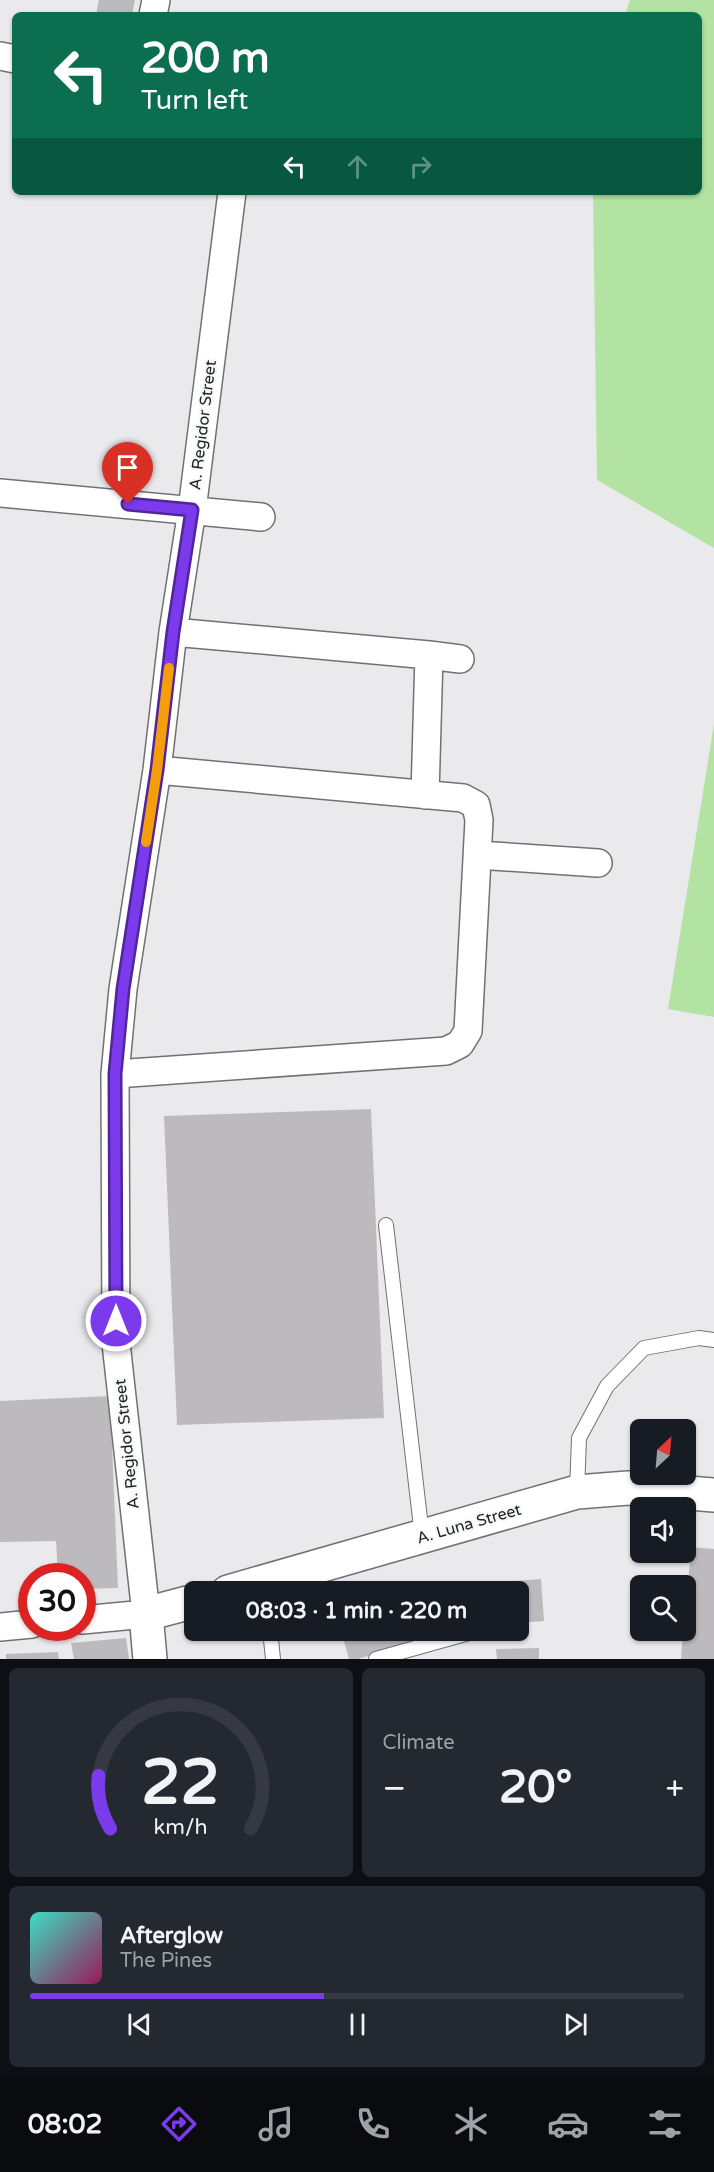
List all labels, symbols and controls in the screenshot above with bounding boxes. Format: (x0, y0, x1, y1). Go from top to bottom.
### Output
text: 200 m (141, 33, 270, 84)
icon: left (42, 36, 120, 114)
text: Turn left (141, 84, 248, 117)
icon: left (278, 150, 311, 183)
icon: ahead (341, 150, 374, 183)
icon: right (404, 150, 437, 183)
street label: A. Regidor Street (185, 359, 221, 491)
pin (102, 442, 153, 504)
icon: arrive (111, 451, 144, 484)
position arrow (84, 1289, 148, 1353)
street label: A. Regidor Street (110, 1378, 144, 1510)
north arrow (630, 1419, 696, 1485)
map controls (630, 1419, 696, 1641)
button: sound (630, 1497, 696, 1563)
street label: A. Luna Street (414, 1500, 524, 1548)
speed limit sign: 30 (18, 1563, 96, 1641)
button: search (630, 1575, 696, 1641)
text: 08:03 · 1 min · 220 m (246, 1598, 467, 1624)
text: Climate (383, 1731, 455, 1755)
text: 22 (142, 1746, 220, 1821)
text: 20° (499, 1761, 572, 1815)
text: − (383, 1769, 406, 1808)
text: + (665, 1769, 684, 1808)
text: km/h (154, 1815, 208, 1841)
text: Afterglow (120, 1923, 223, 1949)
text: The Pines (120, 1949, 212, 1973)
icon: previous (123, 2008, 156, 2041)
icon: pause (341, 2008, 374, 2041)
icon: next (559, 2008, 592, 2041)
icon: directions (158, 2103, 200, 2145)
icon: music (255, 2103, 297, 2145)
icon: phone (352, 2103, 394, 2145)
icon: climate (450, 2103, 492, 2145)
icon: car (547, 2103, 589, 2145)
icon: filters (644, 2103, 686, 2145)
text: 08:02 (28, 2108, 103, 2141)

